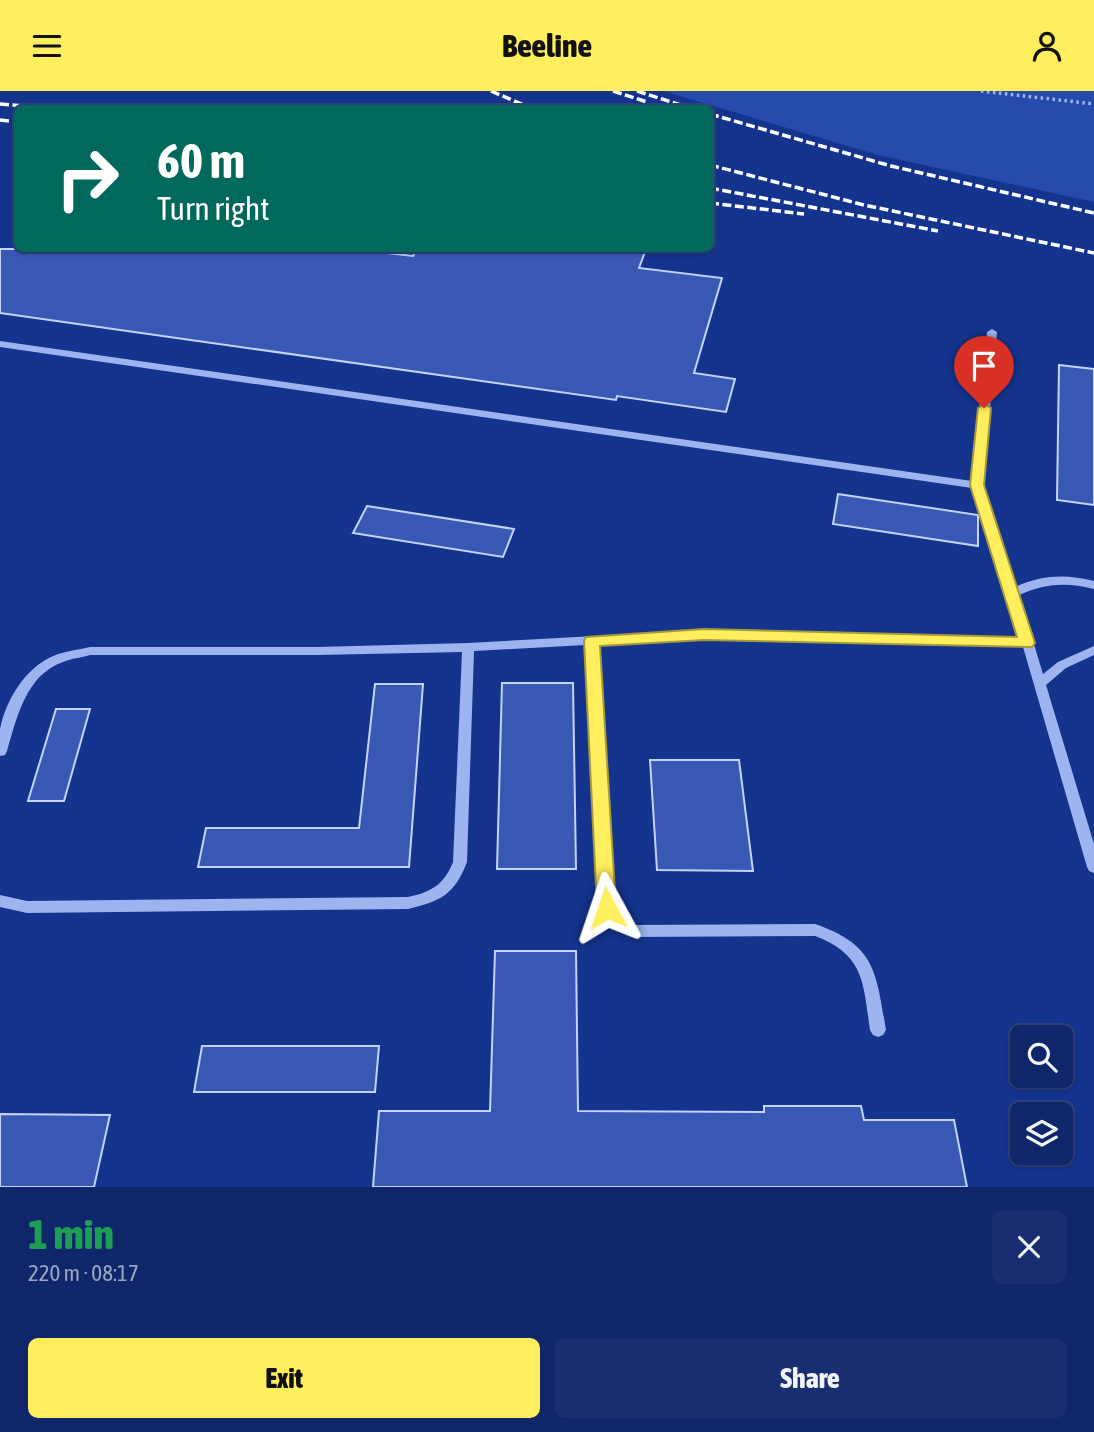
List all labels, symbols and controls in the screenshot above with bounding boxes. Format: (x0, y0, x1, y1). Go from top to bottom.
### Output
icon: menu (28, 27, 66, 65)
text: Beeline (502, 27, 592, 64)
icon: person (1028, 27, 1066, 65)
text: 60 m (157, 132, 245, 188)
icon: right (42, 133, 133, 224)
text: Turn right (157, 190, 270, 227)
pin (954, 336, 1014, 408)
icon: arrive (965, 347, 1003, 385)
position arrow (570, 871, 644, 945)
map controls (1010, 1025, 1073, 1165)
button: search (1010, 1025, 1073, 1088)
button: layers (1010, 1102, 1073, 1165)
text: 1 min (28, 1210, 114, 1258)
button: close (992, 1210, 1066, 1284)
text: 220 m · 08:17 (28, 1260, 139, 1286)
button: Exit (28, 1338, 540, 1418)
button: Share (554, 1338, 1066, 1418)

